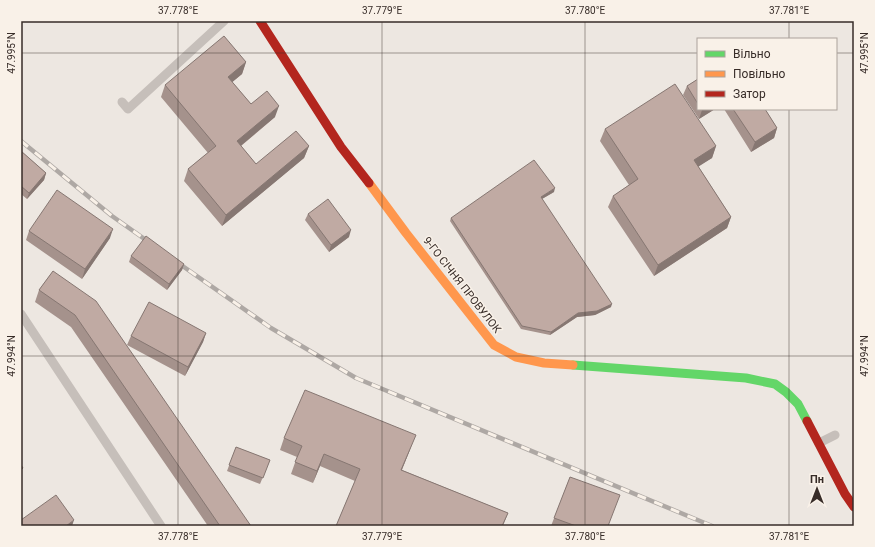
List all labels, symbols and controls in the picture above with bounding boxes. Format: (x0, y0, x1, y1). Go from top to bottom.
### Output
text: 37.778°E (158, 5, 198, 16)
text: 37.779°E (362, 5, 402, 16)
text: 37.780°E (565, 5, 605, 16)
text: 37.781°E (769, 5, 809, 16)
text: 47.995°N (6, 32, 17, 74)
text: 47.995°N (859, 32, 870, 74)
legend (697, 38, 837, 110)
text: Вільно (733, 47, 771, 61)
text: Повільно (733, 67, 786, 81)
text: Затор (733, 87, 766, 101)
street label: 9-ГО СІЧНЯ ПРОВУЛОК (420, 234, 504, 336)
text: 47.994°N (6, 335, 17, 377)
text: 47.994°N (859, 335, 870, 377)
north arrow (797, 469, 837, 509)
text: Пн (810, 473, 824, 486)
text: 37.778°E (158, 531, 198, 542)
text: 37.779°E (362, 531, 402, 542)
text: 37.780°E (565, 531, 605, 542)
text: 37.781°E (769, 531, 809, 542)

